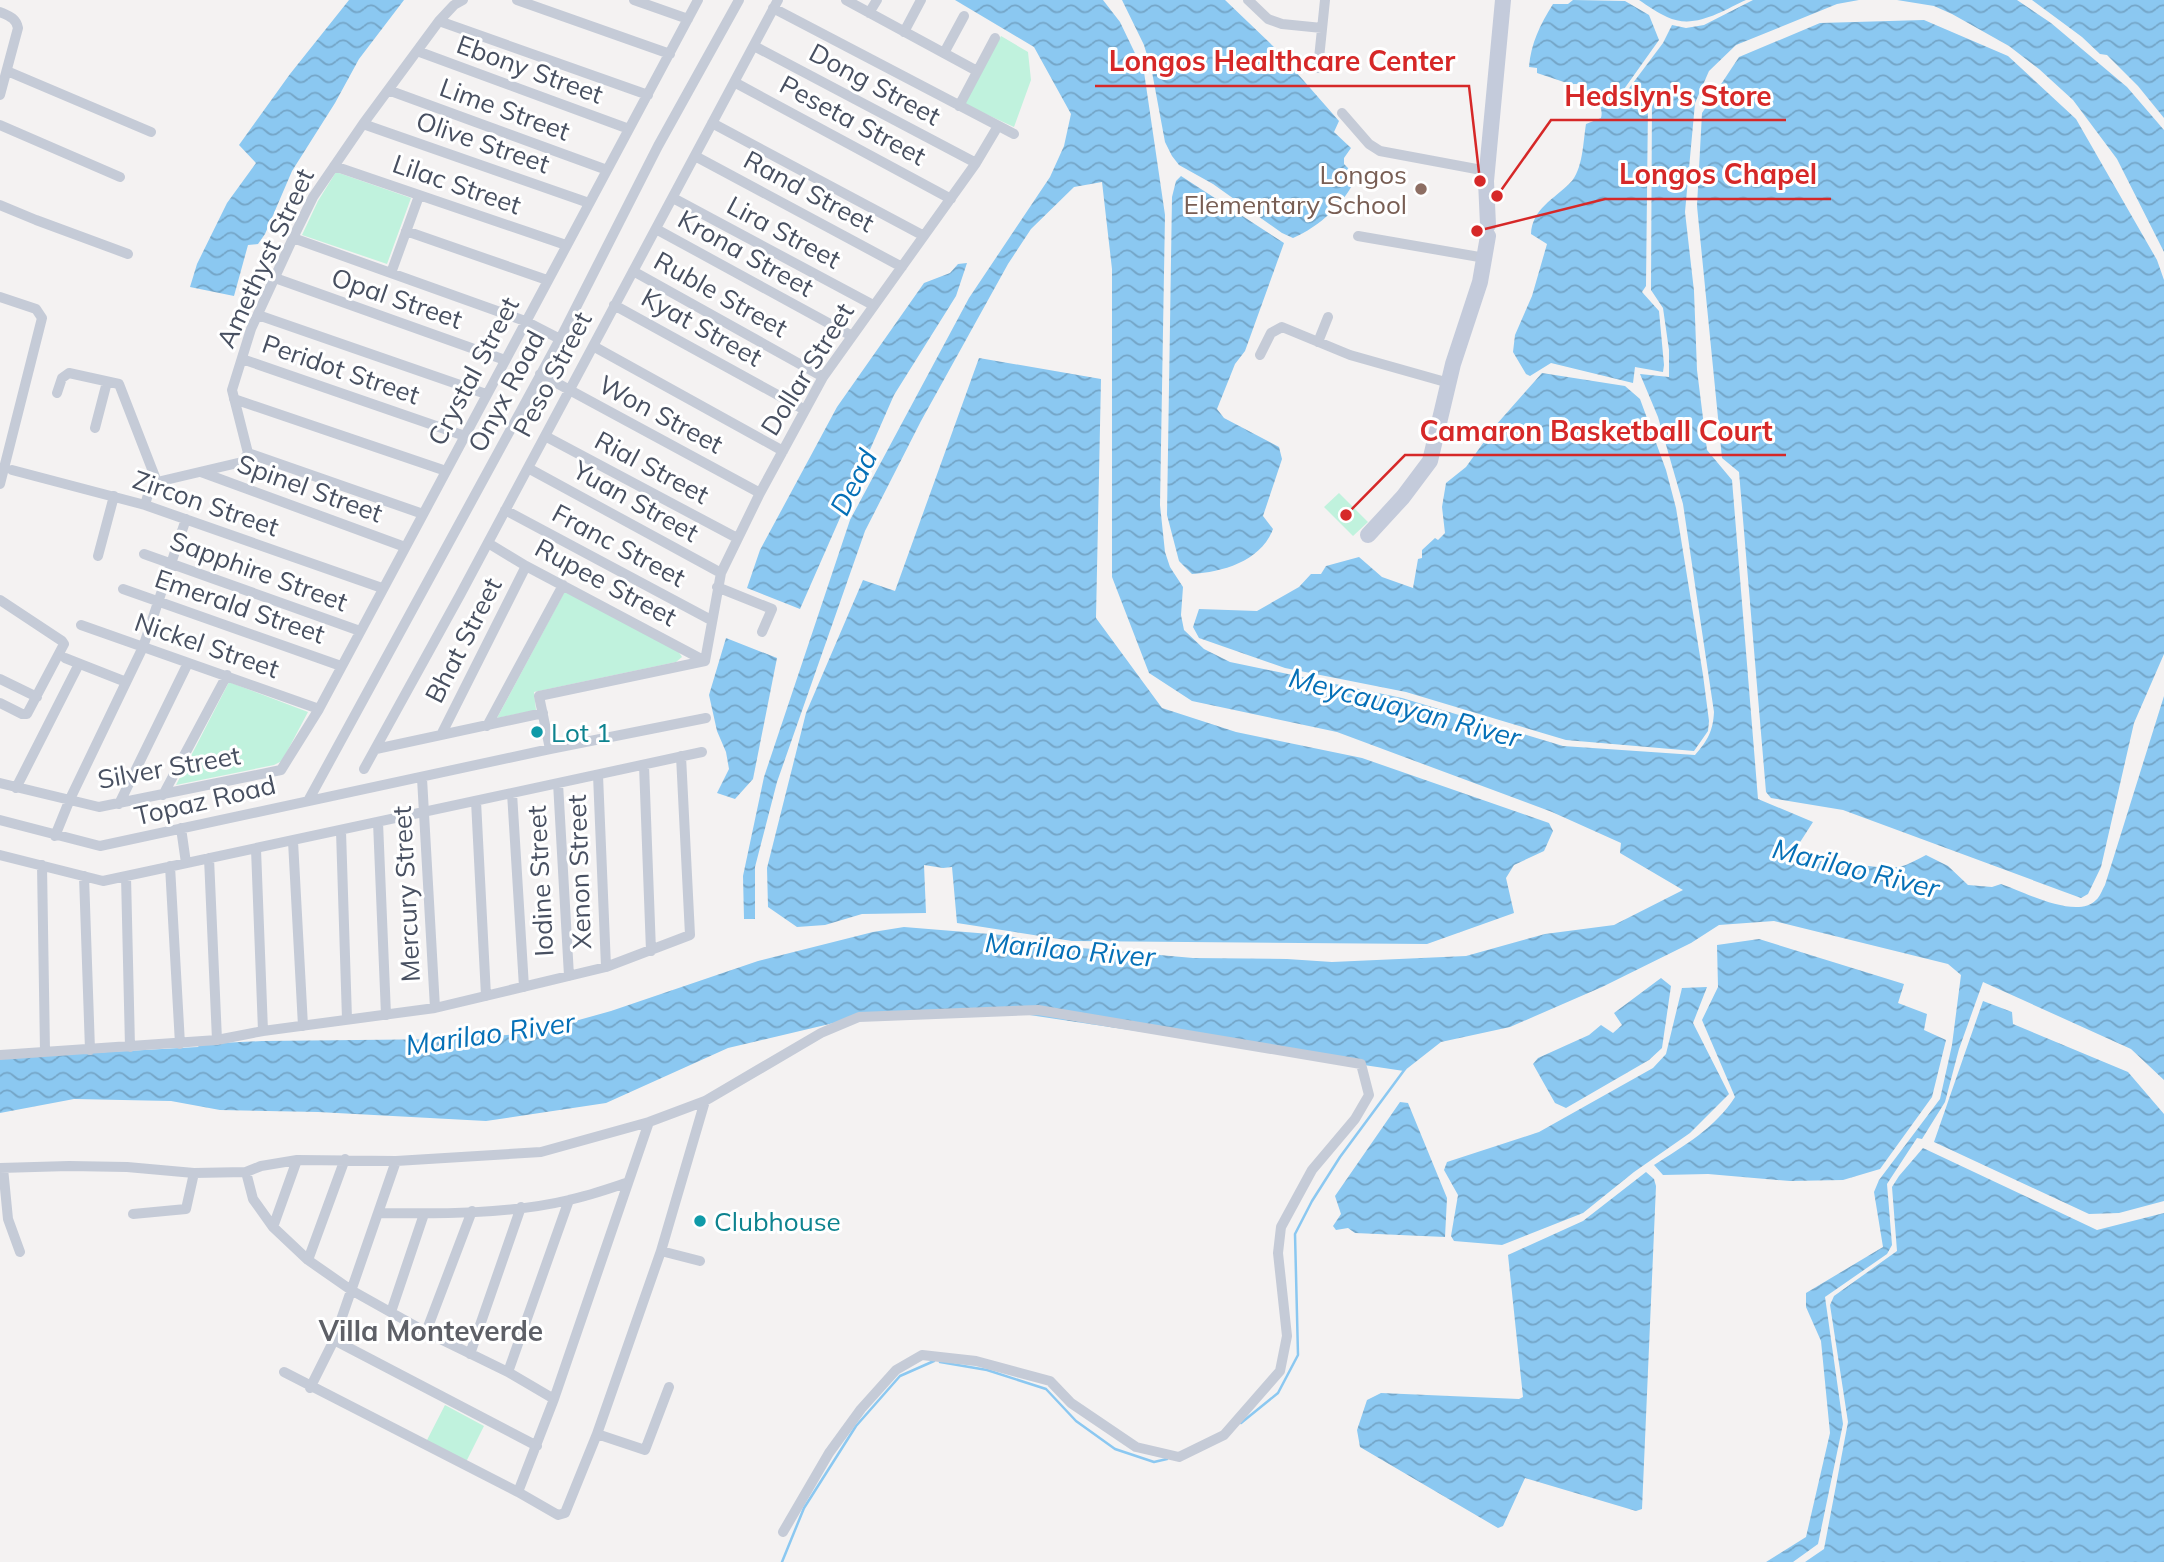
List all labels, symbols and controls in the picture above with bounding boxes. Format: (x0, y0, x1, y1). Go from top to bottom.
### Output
street label: Ebony Street (452, 27, 608, 111)
street label: Dong Street (804, 36, 946, 132)
callout: Longos Healthcare Center (1095, 37, 1469, 86)
text: Longos Healthcare Center (1109, 43, 1455, 78)
street label: Peseta Street (774, 68, 932, 172)
street label: Lime Street (435, 70, 575, 148)
callout: Hedslyn's Store (1551, 71, 1786, 120)
text: Hedslyn's Store (1564, 78, 1772, 113)
street label: Olive Street (412, 104, 554, 180)
street label: Rand Street (738, 143, 880, 239)
street label: Lilac Street (388, 147, 526, 221)
callout: Longos Chapel (1605, 150, 1831, 199)
text: Longos Chapel (1619, 156, 1817, 191)
place label: Longos Elementary School (1183, 158, 1407, 221)
street label: Amethyst Street (209, 163, 321, 353)
marker: Longos Elementary School (1413, 181, 1429, 197)
street label: Lira Street (722, 188, 846, 276)
street label: Krona Street (672, 202, 820, 304)
street label: Ruble Street (648, 244, 794, 344)
street label: Opal Street (327, 260, 467, 336)
street label: Kyat Street (636, 280, 768, 374)
street label: Crystal Street (420, 291, 526, 451)
street label: Dollar Street (753, 296, 861, 442)
street label: Peso Street (505, 306, 599, 442)
street label: Onyx Road (460, 324, 552, 458)
street label: Peridot Street (258, 327, 424, 411)
street label: Won Street (593, 367, 729, 461)
callout: Camaron Basketball Court (1405, 406, 1786, 455)
text: Camaron Basketball Court (1419, 413, 1773, 448)
street label: Rial Street (589, 423, 715, 511)
water label: Dead (822, 443, 885, 521)
street label: Spinel Street (233, 446, 387, 530)
street label: Yuan Street (567, 453, 705, 549)
street label: Zircon Street (129, 463, 283, 543)
street label: Franc Street (547, 496, 691, 594)
street label: Sapphire Street (166, 524, 352, 618)
street label: Rupee Street (530, 531, 682, 633)
street label: Emerald Street (151, 561, 329, 651)
street label: Bhat Street (417, 572, 509, 708)
street label: Nickel Street (130, 605, 284, 685)
water label: Meycauayan River (1285, 659, 1526, 755)
place label: Lot 1 (551, 716, 611, 749)
marker: Lot 1 (529, 724, 545, 740)
street label: Silver Street (95, 738, 243, 796)
street label: Topaz Road (131, 768, 279, 832)
street label: Xenon Street (560, 794, 598, 950)
street label: Mercury Street (385, 805, 427, 983)
street label: Iodine Street (520, 805, 560, 957)
water label: Marilao River (1769, 830, 1945, 906)
water label: Marilao River (984, 924, 1158, 974)
water label: Marilao River (403, 1004, 579, 1062)
place label: Clubhouse (714, 1205, 841, 1238)
marker: Clubhouse (692, 1213, 708, 1229)
district label: Villa Monteverde (318, 1313, 543, 1348)

